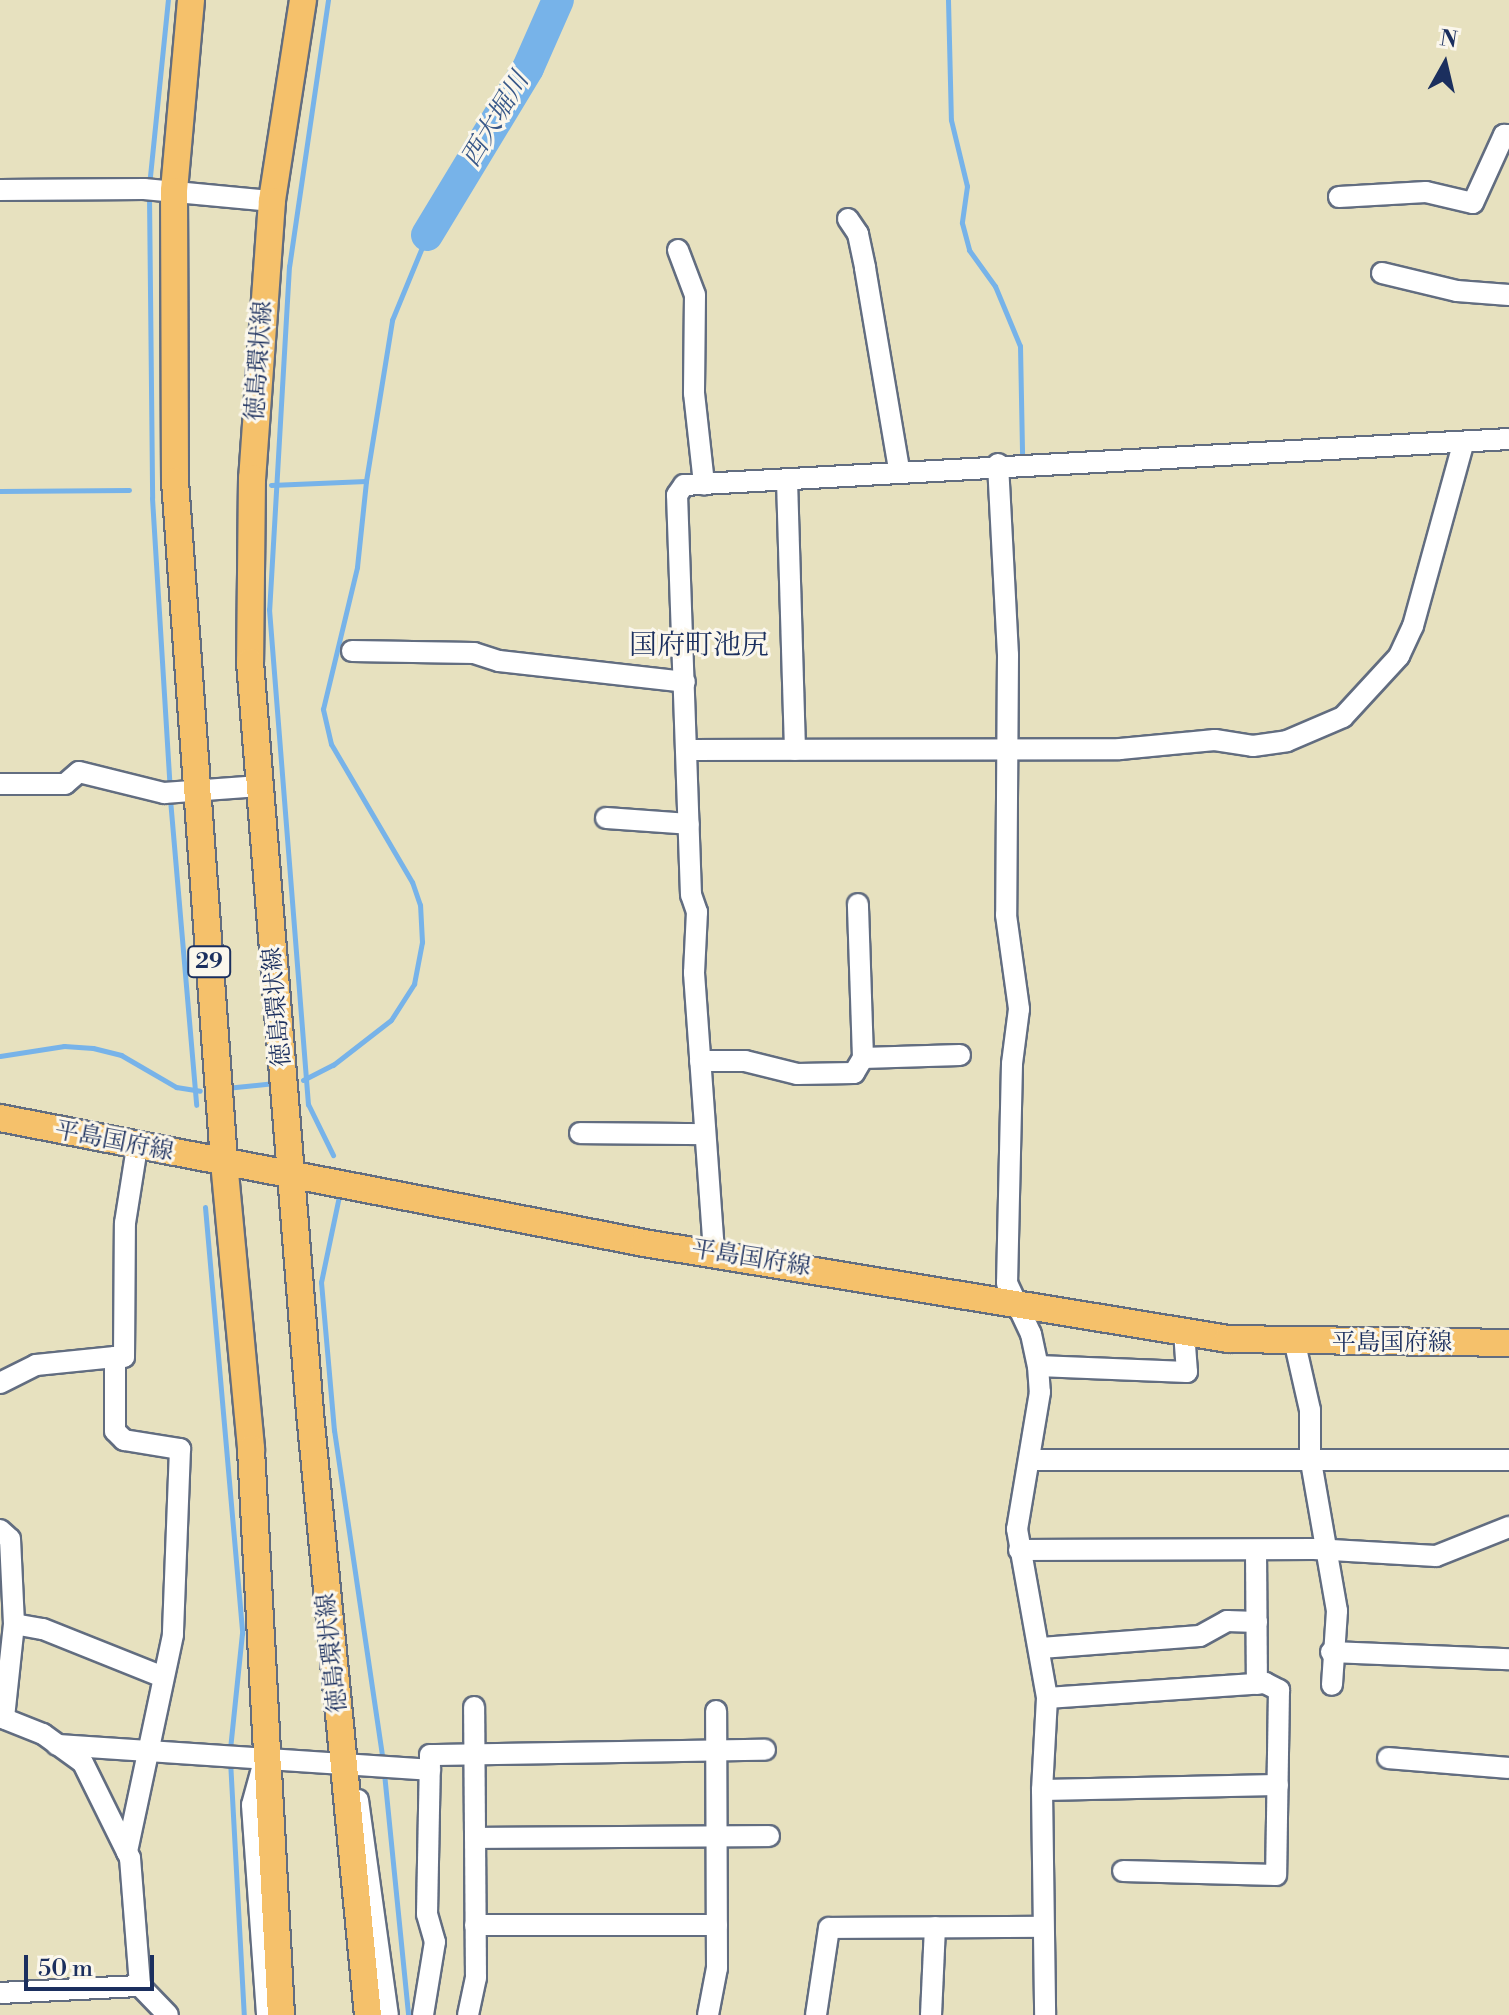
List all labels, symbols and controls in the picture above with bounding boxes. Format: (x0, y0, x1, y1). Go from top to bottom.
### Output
north arrow (1405, 24, 1485, 104)
text: N (1438, 25, 1459, 54)
water label: 西大堀川 (456, 67, 536, 173)
street label: 徳島環状線 (241, 300, 279, 422)
district label: 国府町池尻 (629, 629, 769, 663)
road number: 29 (187, 944, 231, 980)
street label: 徳島環状線 (258, 946, 298, 1068)
street label: 平島国府線 (52, 1116, 176, 1168)
street label: 平島国府線 (689, 1235, 813, 1283)
street label: 平島国府線 (1332, 1330, 1452, 1358)
street label: 徳島環状線 (312, 1592, 354, 1714)
scale bar (28, 1939, 158, 1989)
text: 50 m (38, 1954, 93, 1984)

